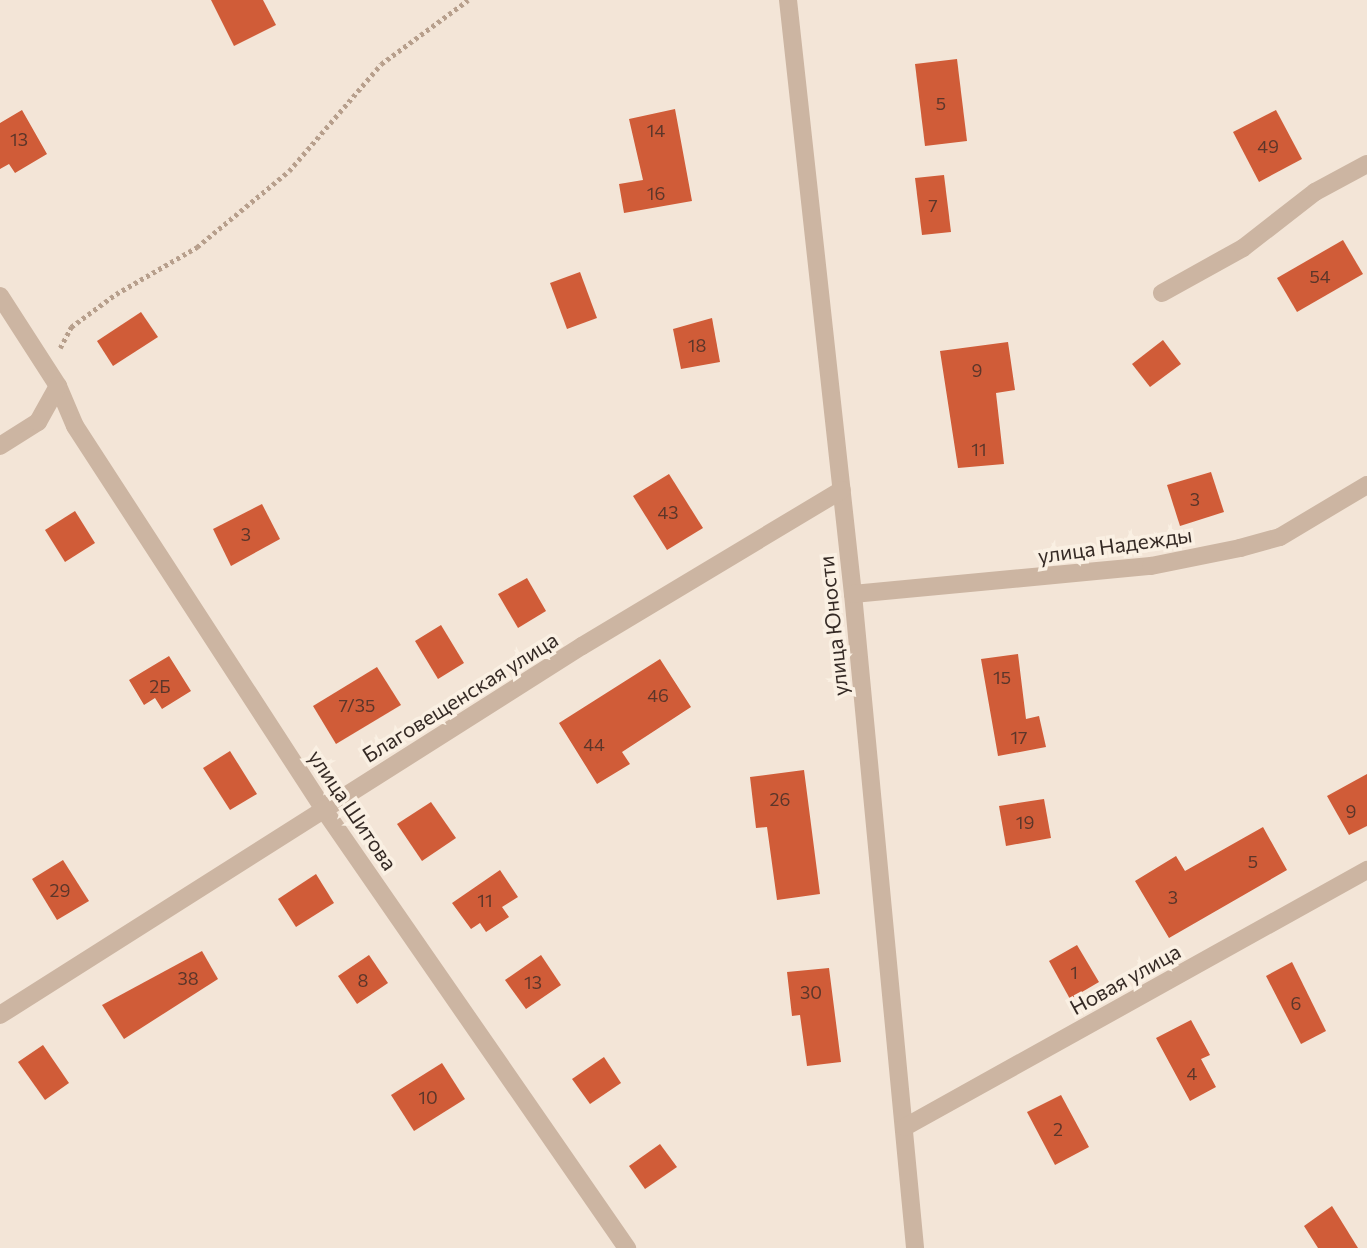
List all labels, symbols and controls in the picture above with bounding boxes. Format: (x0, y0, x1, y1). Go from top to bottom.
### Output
house number: 5 (936, 92, 946, 114)
house number: 14 (647, 119, 665, 141)
house number: 13 (10, 128, 28, 150)
house number: 49 (1257, 135, 1279, 157)
house number: 16 (647, 182, 665, 204)
house number: 7 (928, 194, 938, 216)
house number: 54 (1309, 265, 1331, 287)
house number: 18 (688, 334, 706, 356)
house number: 9 (972, 359, 982, 381)
house number: 11 (971, 438, 987, 460)
house number: 3 (1190, 488, 1200, 510)
house number: 43 (657, 501, 679, 523)
street label: улица Надежды (1036, 522, 1194, 568)
house number: 3 (241, 523, 251, 545)
street label: улица Юности (813, 555, 853, 697)
street label: Благовещенская улица (358, 626, 562, 768)
house number: 15 (993, 666, 1011, 688)
house number: 2Б (149, 675, 171, 697)
house number: 46 (647, 684, 669, 706)
house number: 7/35 (339, 694, 375, 716)
house number: 17 (1010, 726, 1028, 748)
house number: 44 (583, 733, 605, 755)
street label: улица Шитова (303, 745, 403, 875)
house number: 26 (770, 788, 790, 810)
house number: 9 (1346, 800, 1356, 822)
house number: 19 (1016, 811, 1034, 833)
house number: 5 (1248, 850, 1258, 872)
house number: 29 (50, 879, 70, 901)
house number: 3 (1168, 886, 1178, 908)
house number: 11 (477, 889, 493, 911)
street label: Новая улица (1065, 938, 1185, 1020)
house number: 1 (1070, 961, 1078, 983)
house number: 38 (177, 967, 199, 989)
house number: 8 (358, 969, 368, 991)
house number: 13 (524, 971, 542, 993)
house number: 30 (800, 981, 822, 1003)
house number: 6 (1291, 992, 1301, 1014)
house number: 4 (1187, 1062, 1197, 1084)
house number: 10 (418, 1086, 438, 1108)
house number: 2 (1053, 1118, 1063, 1140)

